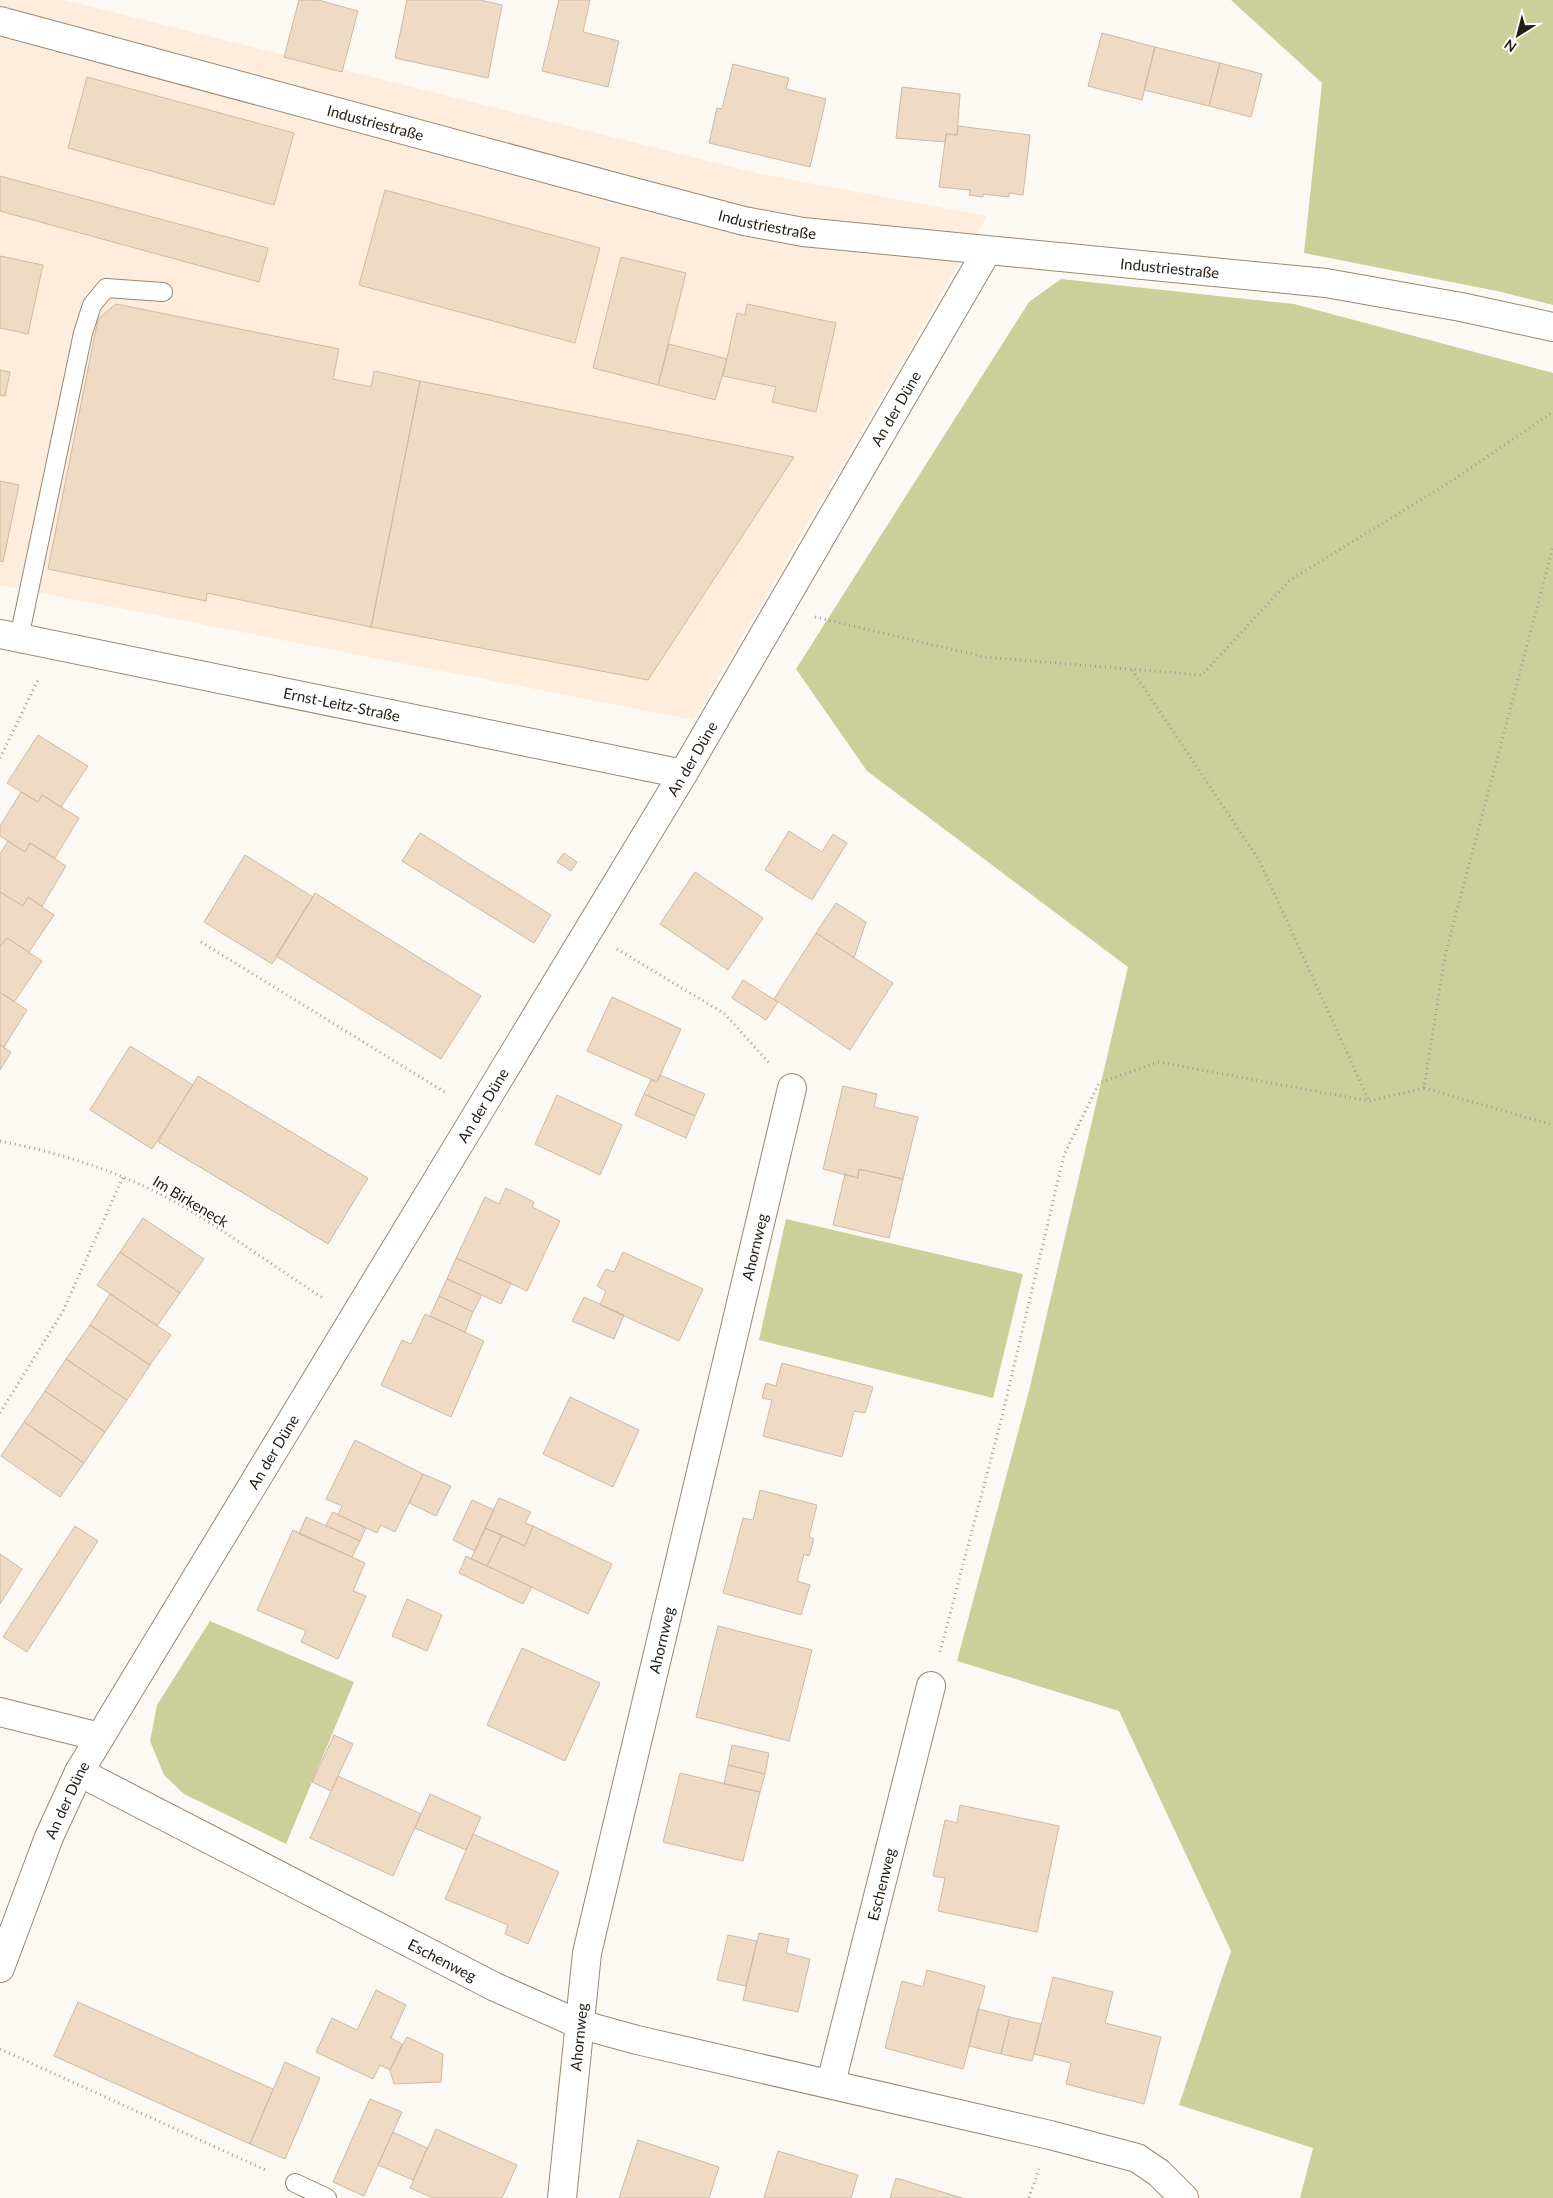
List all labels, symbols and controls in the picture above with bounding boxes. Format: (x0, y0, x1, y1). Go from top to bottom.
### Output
north arrow (1493, 10, 1543, 60)
text: N (1501, 36, 1519, 56)
street label: Industriestraße (325, 101, 426, 144)
street label: Industriestraße (716, 206, 817, 242)
street label: Industriestraße (1119, 254, 1220, 282)
street label: An der Düne (867, 368, 924, 449)
street label: Ernst-Leitz-Straße (282, 683, 402, 725)
street label: An der Düne (663, 718, 721, 799)
street label: An der Düne (453, 1065, 512, 1146)
street label: Im Birkeneck (150, 1171, 232, 1231)
street label: Ahornweg (738, 1211, 771, 1282)
street label: An der Düne (244, 1411, 302, 1492)
street label: Ahornweg (645, 1604, 678, 1675)
street label: An der Düne (41, 1758, 93, 1841)
street label: Eschenweg (863, 1846, 899, 1922)
street label: Eschenweg (405, 1935, 480, 1985)
street label: Ahornweg (566, 2002, 591, 2072)

